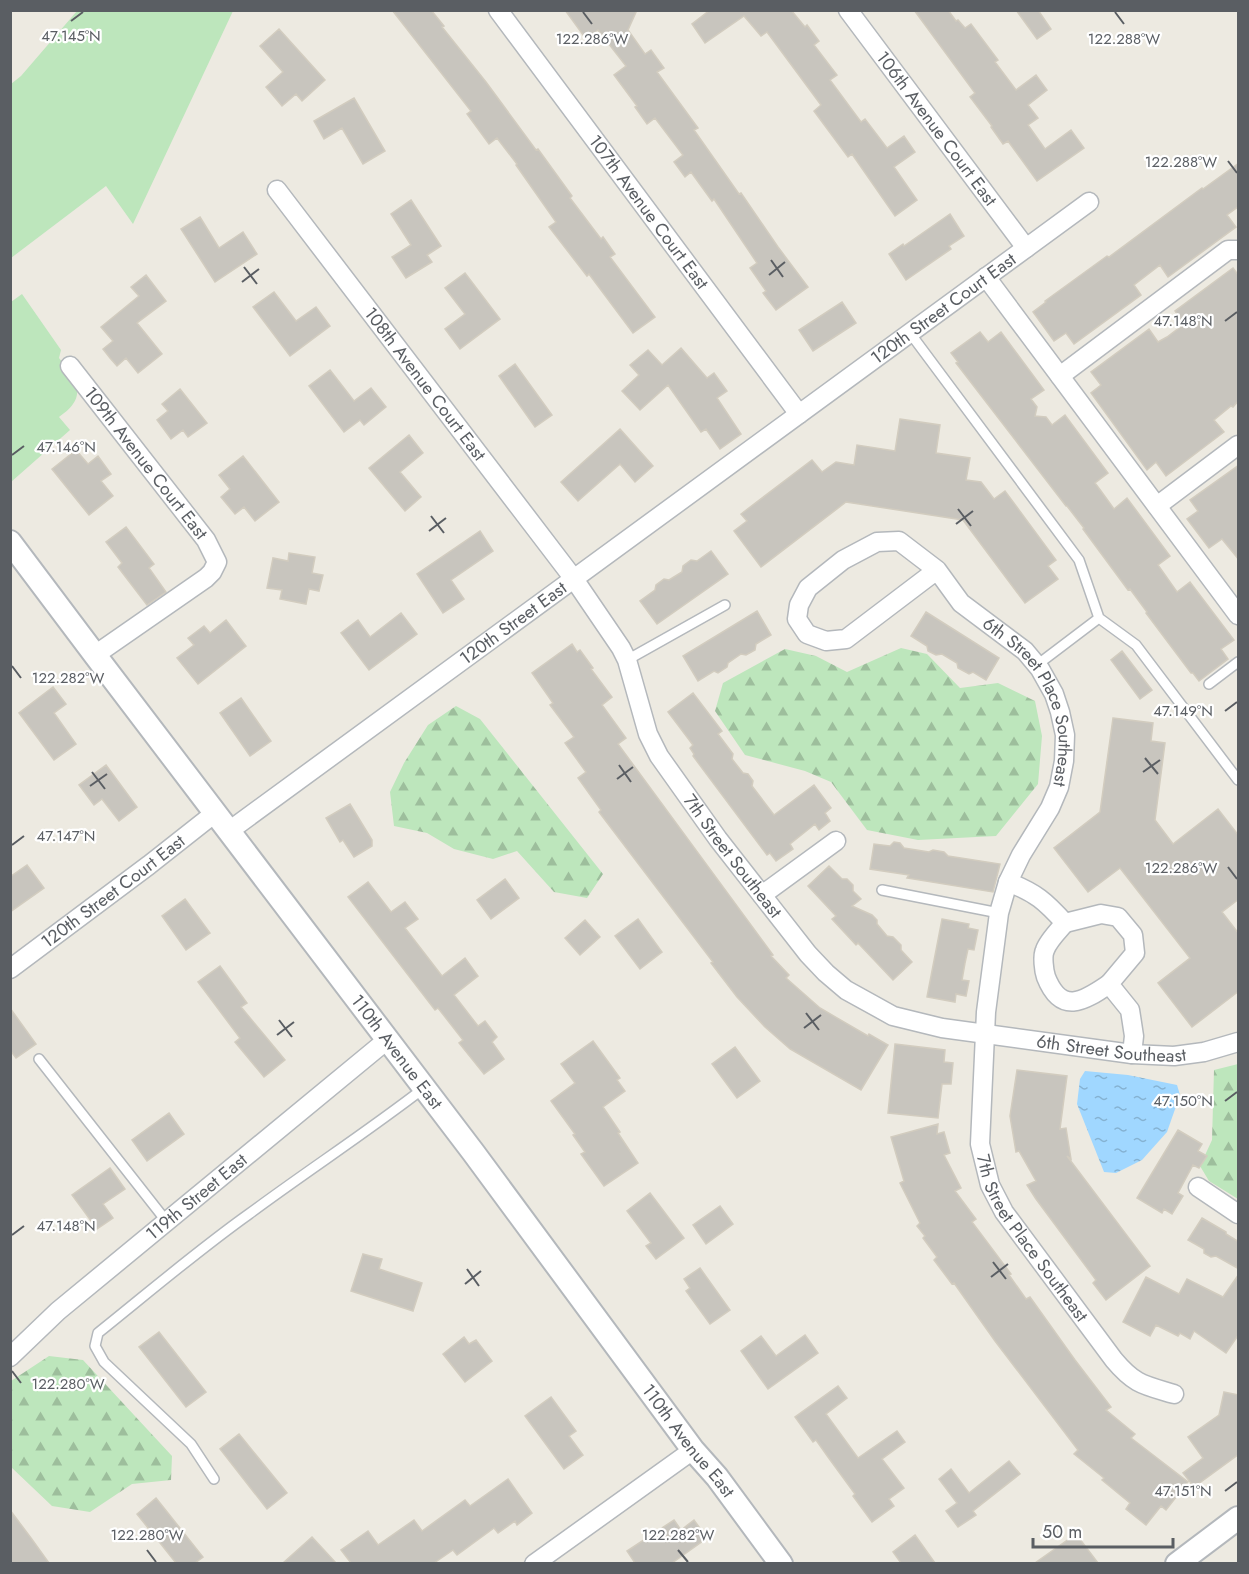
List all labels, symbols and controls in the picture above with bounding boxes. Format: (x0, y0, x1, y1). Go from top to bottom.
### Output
text: 47.145°N (41, 25, 101, 47)
text: 122.286°W (556, 28, 628, 50)
text: 122.288°W (1088, 28, 1160, 50)
street label: 106th Avenue Court East (870, 46, 1004, 212)
street label: 107th Avenue Court East (582, 129, 715, 295)
text: 122.288°W (1145, 151, 1217, 173)
street label: 120th Street Court East (865, 246, 1022, 371)
street label: 108th Avenue Court East (358, 302, 493, 467)
text: 47.148°N (1153, 310, 1213, 332)
street label: 109th Avenue Court East (78, 381, 214, 545)
text: 47.146°N (36, 436, 96, 458)
street label: 120th Street East (454, 575, 573, 671)
street label: 6th Street Place Southeast (977, 611, 1078, 789)
text: 122.282°W (32, 667, 104, 689)
text: 47.149°N (1153, 700, 1213, 722)
street label: 7th Street Southeast (677, 789, 788, 924)
text: 47.147°N (37, 825, 95, 847)
street label: 120th Street Court East (36, 828, 191, 954)
text: 122.286°W (1145, 857, 1217, 879)
street label: 110th Avenue East (345, 989, 449, 1115)
street label: 6th Street Southeast (1035, 1028, 1188, 1069)
text: 47.150°N (1153, 1090, 1213, 1112)
street label: 119th Street East (140, 1147, 253, 1246)
street label: 7th Street Place Southeast (970, 1152, 1095, 1328)
text: 47.148°N (36, 1215, 96, 1237)
text: 122.280°W (31, 1373, 105, 1395)
street label: 110th Avenue East (636, 1379, 741, 1503)
text: 47.151°N (1154, 1480, 1212, 1502)
scale bar (1033, 1511, 1172, 1549)
text: 50 m (1042, 1519, 1082, 1545)
text: 122.280°W (110, 1524, 184, 1546)
text: 122.282°W (642, 1524, 714, 1546)

